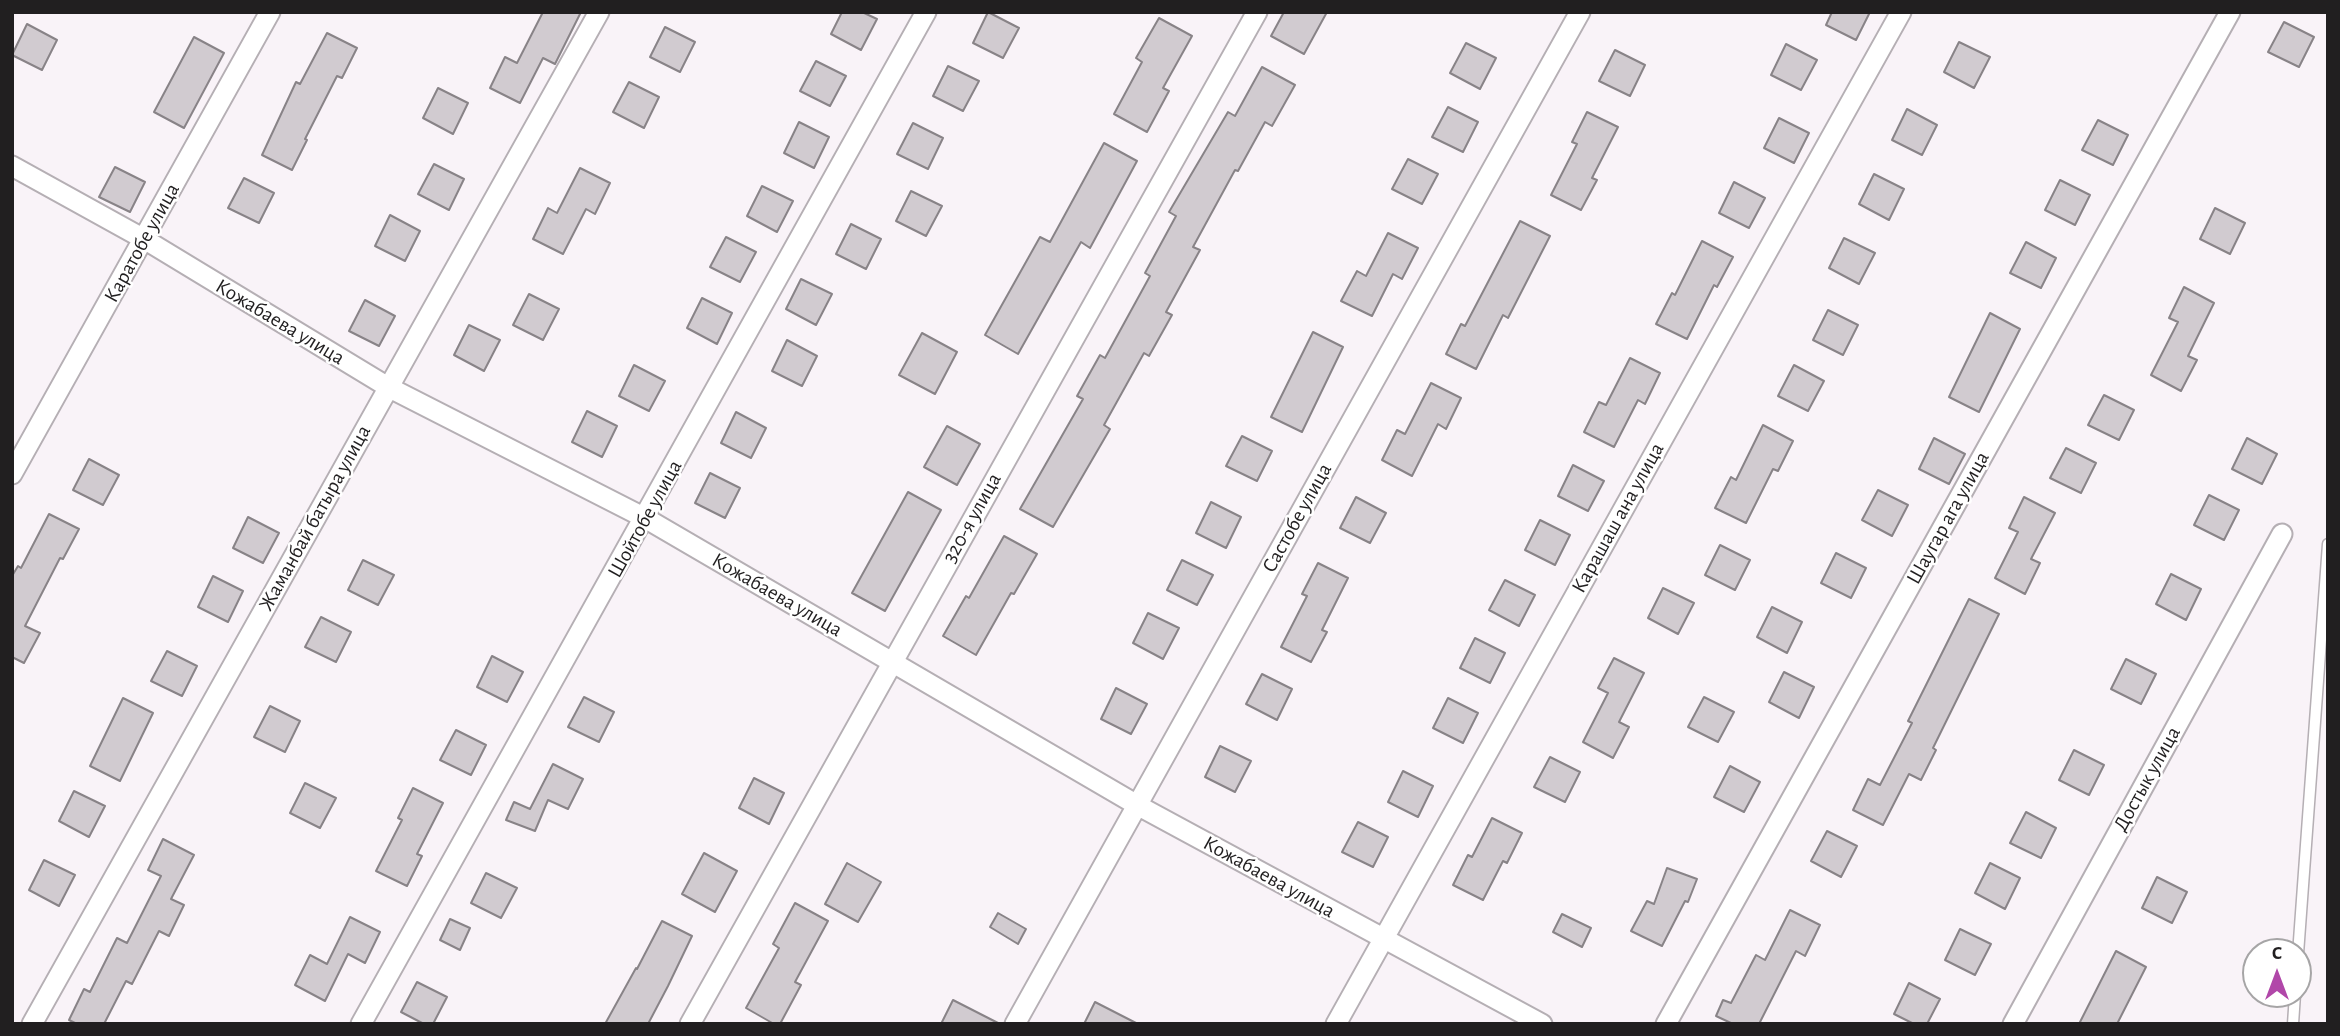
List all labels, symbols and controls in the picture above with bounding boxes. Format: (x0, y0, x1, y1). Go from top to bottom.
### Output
street label: Каратобе улица (99, 179, 185, 307)
street label: Кожабаева улица (211, 273, 349, 371)
street label: Жаманбай батыра улица (253, 421, 377, 615)
street label: Карашаш ана улица (1566, 438, 1670, 598)
street label: Шаугар ага улица (1901, 447, 1995, 589)
street label: Шойтобе улица (602, 456, 688, 582)
street label: Састобе улица (1257, 459, 1337, 577)
street label: 320-я улица (937, 469, 1007, 567)
street label: Кожабаева улица (707, 547, 847, 643)
street label: Достык улица (2108, 722, 2186, 836)
street label: Кожабаева улица (1199, 830, 1339, 924)
north arrow (2242, 938, 2312, 1008)
text: С (2272, 944, 2282, 963)

